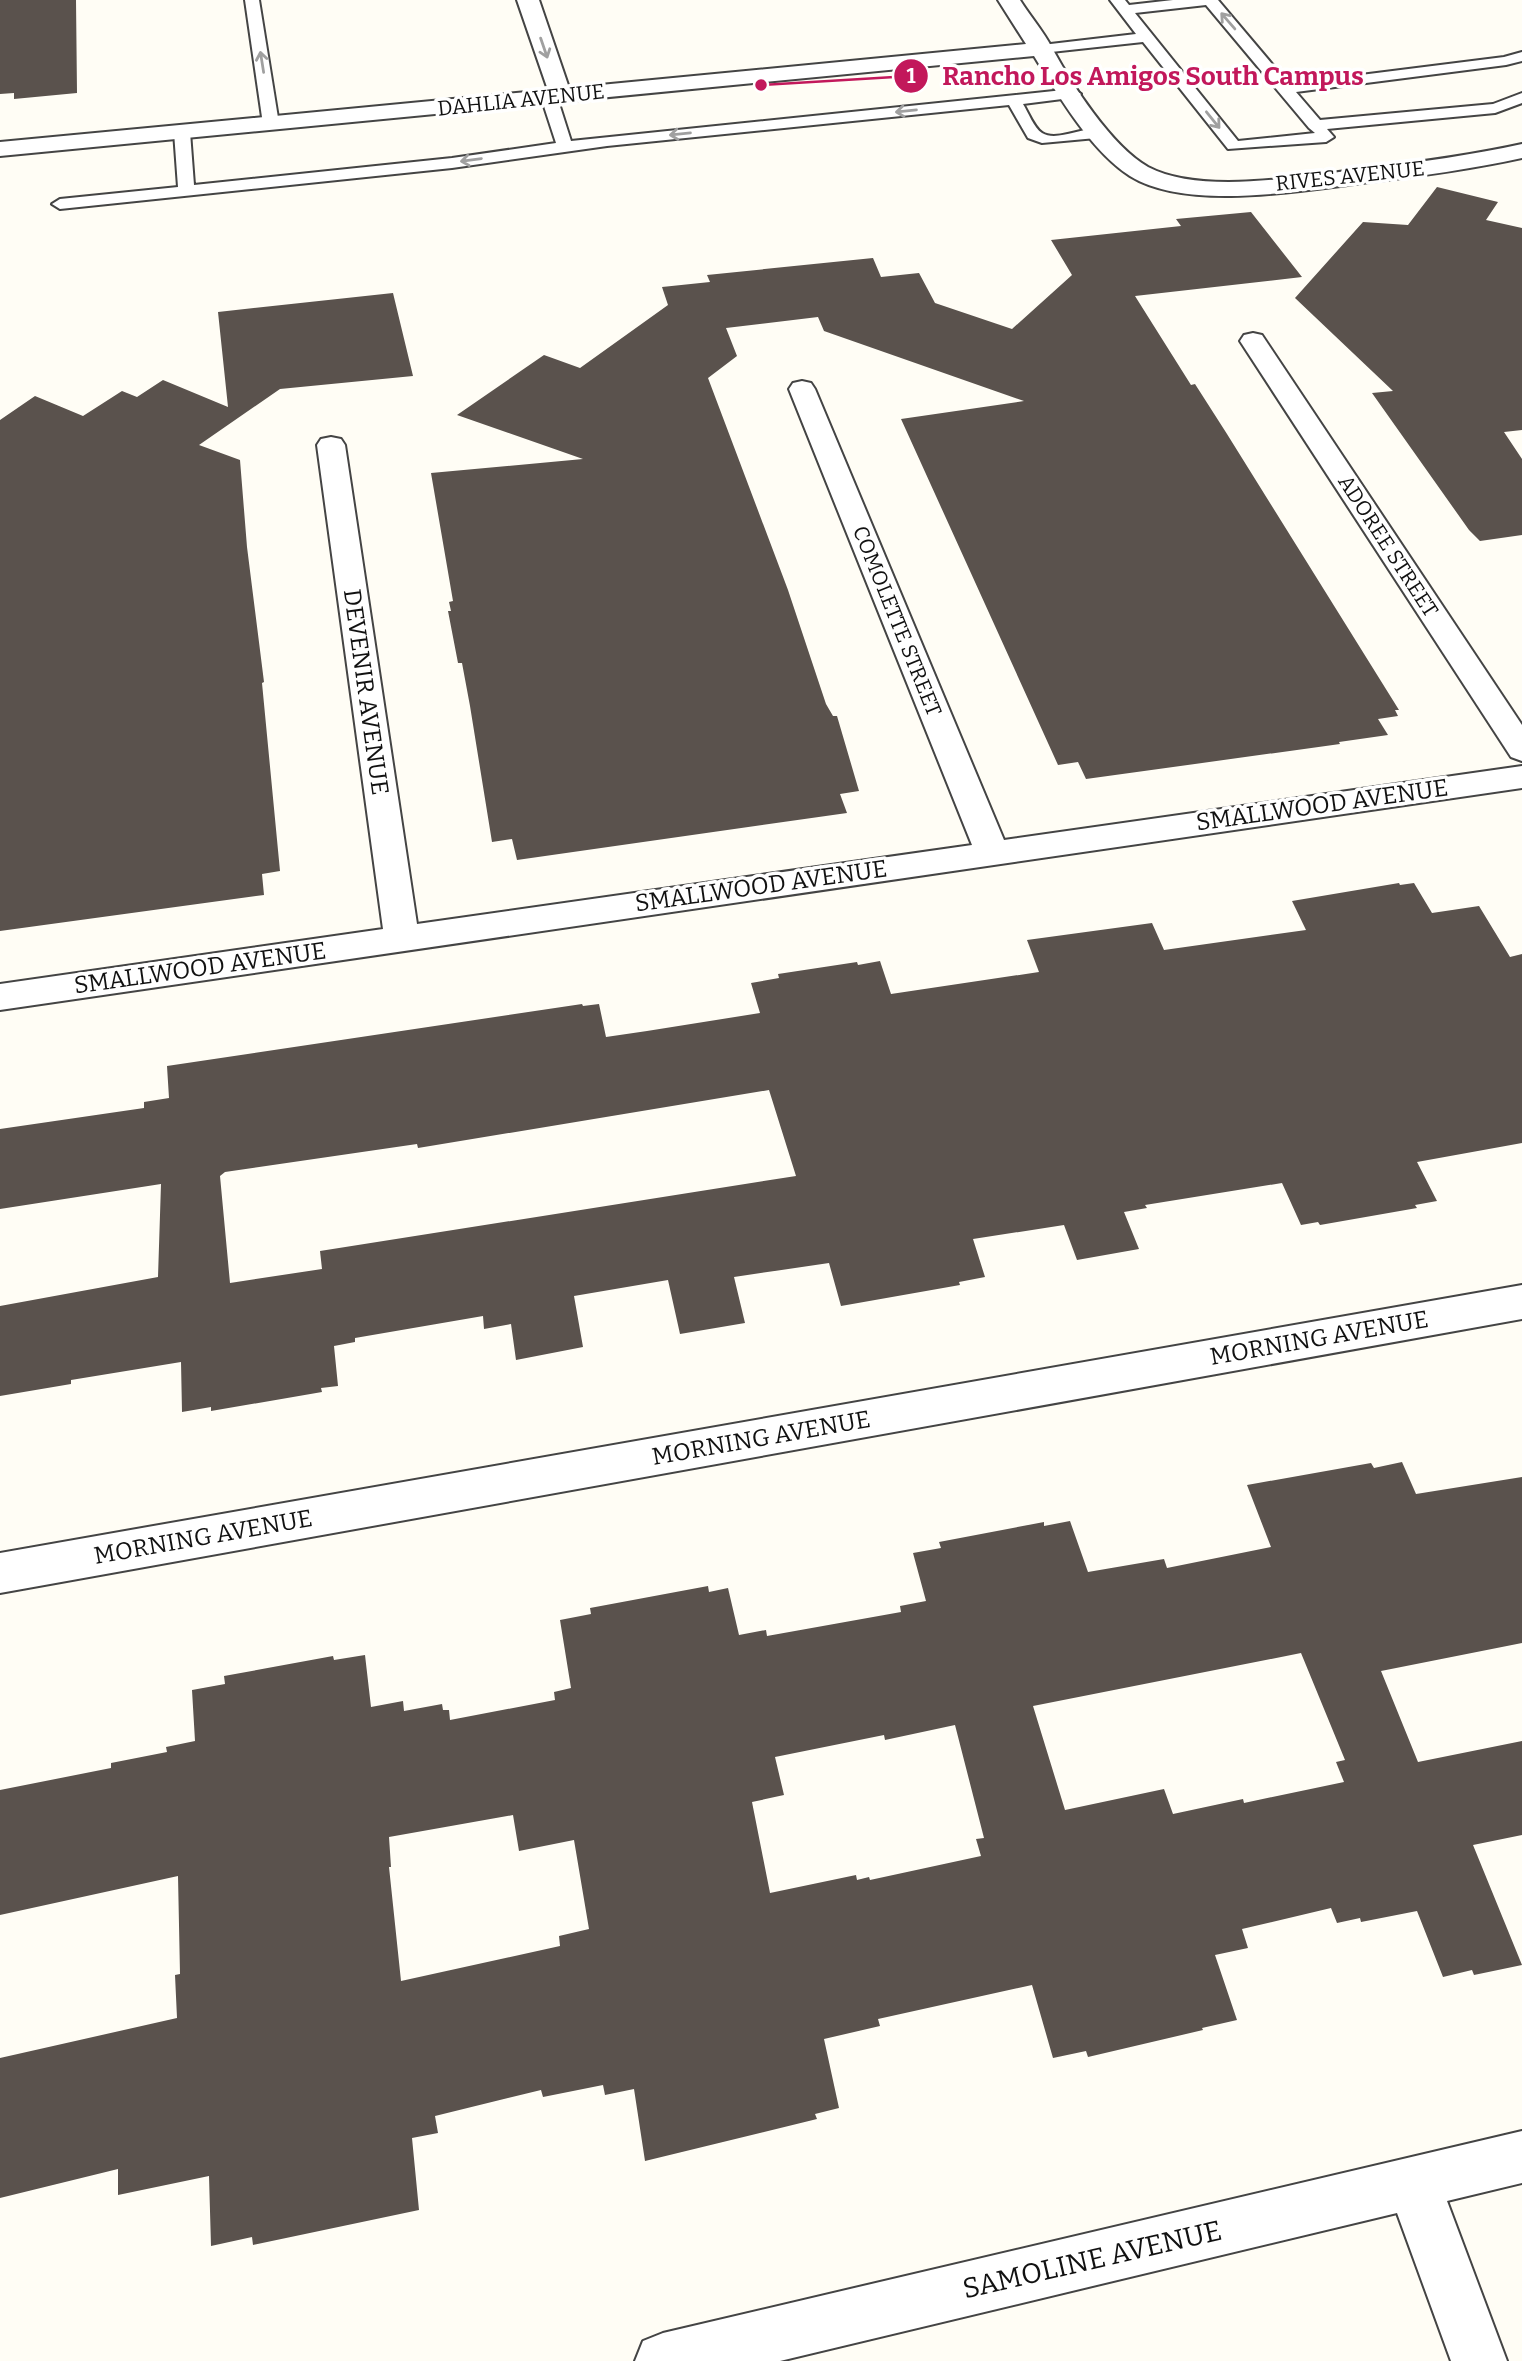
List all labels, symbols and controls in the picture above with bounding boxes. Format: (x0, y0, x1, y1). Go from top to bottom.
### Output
one-way arrow (1220, 13, 1236, 31)
one-way arrow (538, 37, 551, 59)
one-way arrow (255, 51, 268, 74)
callout: Rancho Los Amigos South Campus (894, 52, 1378, 99)
text: Rancho Los Amigos South Campus (942, 61, 1364, 92)
text: 1 (906, 63, 916, 89)
street label: DAHLIA AVENUE (436, 78, 606, 122)
one-way arrow (895, 105, 918, 118)
one-way arrow (1206, 111, 1221, 129)
one-way arrow (669, 128, 691, 141)
one-way arrow (461, 154, 483, 167)
street label: RIVES AVENUE (1274, 155, 1426, 197)
street label: ADOREE STREET (1332, 470, 1444, 622)
street label: COMOLETTE STREET (847, 522, 947, 720)
street label: DEVENIR AVENUE (338, 587, 394, 797)
street label: SMALLWOOD AVENUE (1194, 773, 1450, 837)
street label: SMALLWOOD AVENUE (633, 854, 889, 918)
street label: SMALLWOOD AVENUE (72, 936, 328, 1000)
street label: MORNING AVENUE (1208, 1305, 1430, 1371)
street label: MORNING AVENUE (650, 1405, 872, 1471)
street label: MORNING AVENUE (92, 1504, 314, 1570)
street label: SAMOLINE AVENUE (959, 2214, 1225, 2305)

